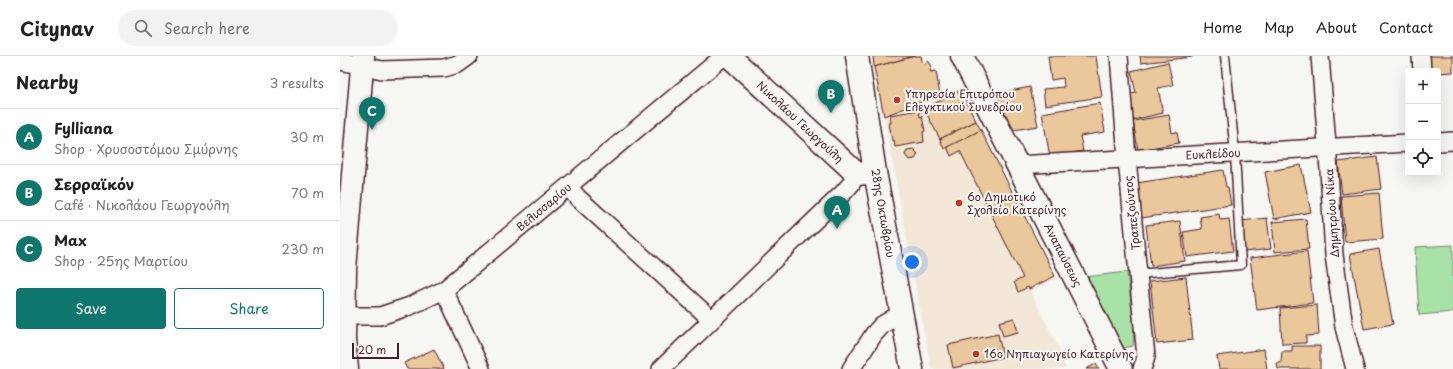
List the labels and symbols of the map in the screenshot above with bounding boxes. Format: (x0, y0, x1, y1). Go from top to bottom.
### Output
street label: Νικολάου Γεωργούλη (753, 77, 848, 166)
pin: B (818, 80, 844, 113)
place label: Υπηρεσία Επιτρόπου Ελεγκτικού Συνεδρίου (905, 85, 1022, 115)
marker: Υπηρεσία Επιτρόπου Ελεγκτικού Συνεδρίου (892, 95, 902, 105)
pin: C (359, 97, 385, 130)
street label: Ευκλείδου (1185, 144, 1241, 163)
street label: 28ης Οκτωβρίου (867, 167, 900, 259)
street label: Δημητρίου Νίκα (1320, 168, 1343, 258)
street label: Τραπεζούντος (1119, 175, 1144, 251)
street label: Βελισσαρίου (512, 179, 575, 235)
place label: 6ο Δημοτικό Σχολείο Κατερίνης (967, 188, 1067, 218)
pin: A (824, 196, 850, 229)
marker: 6ο Δημοτικό Σχολείο Κατερίνης (954, 198, 964, 208)
street label: Αναπαύσεως (1040, 220, 1087, 290)
your location (902, 252, 922, 272)
scale bar (352, 341, 399, 360)
place label: 16ο Νηπιαγωγείο Κατερίνης (984, 345, 1134, 362)
marker: 16ο Νηπιαγωγείο Κατερίνης (971, 349, 981, 359)

